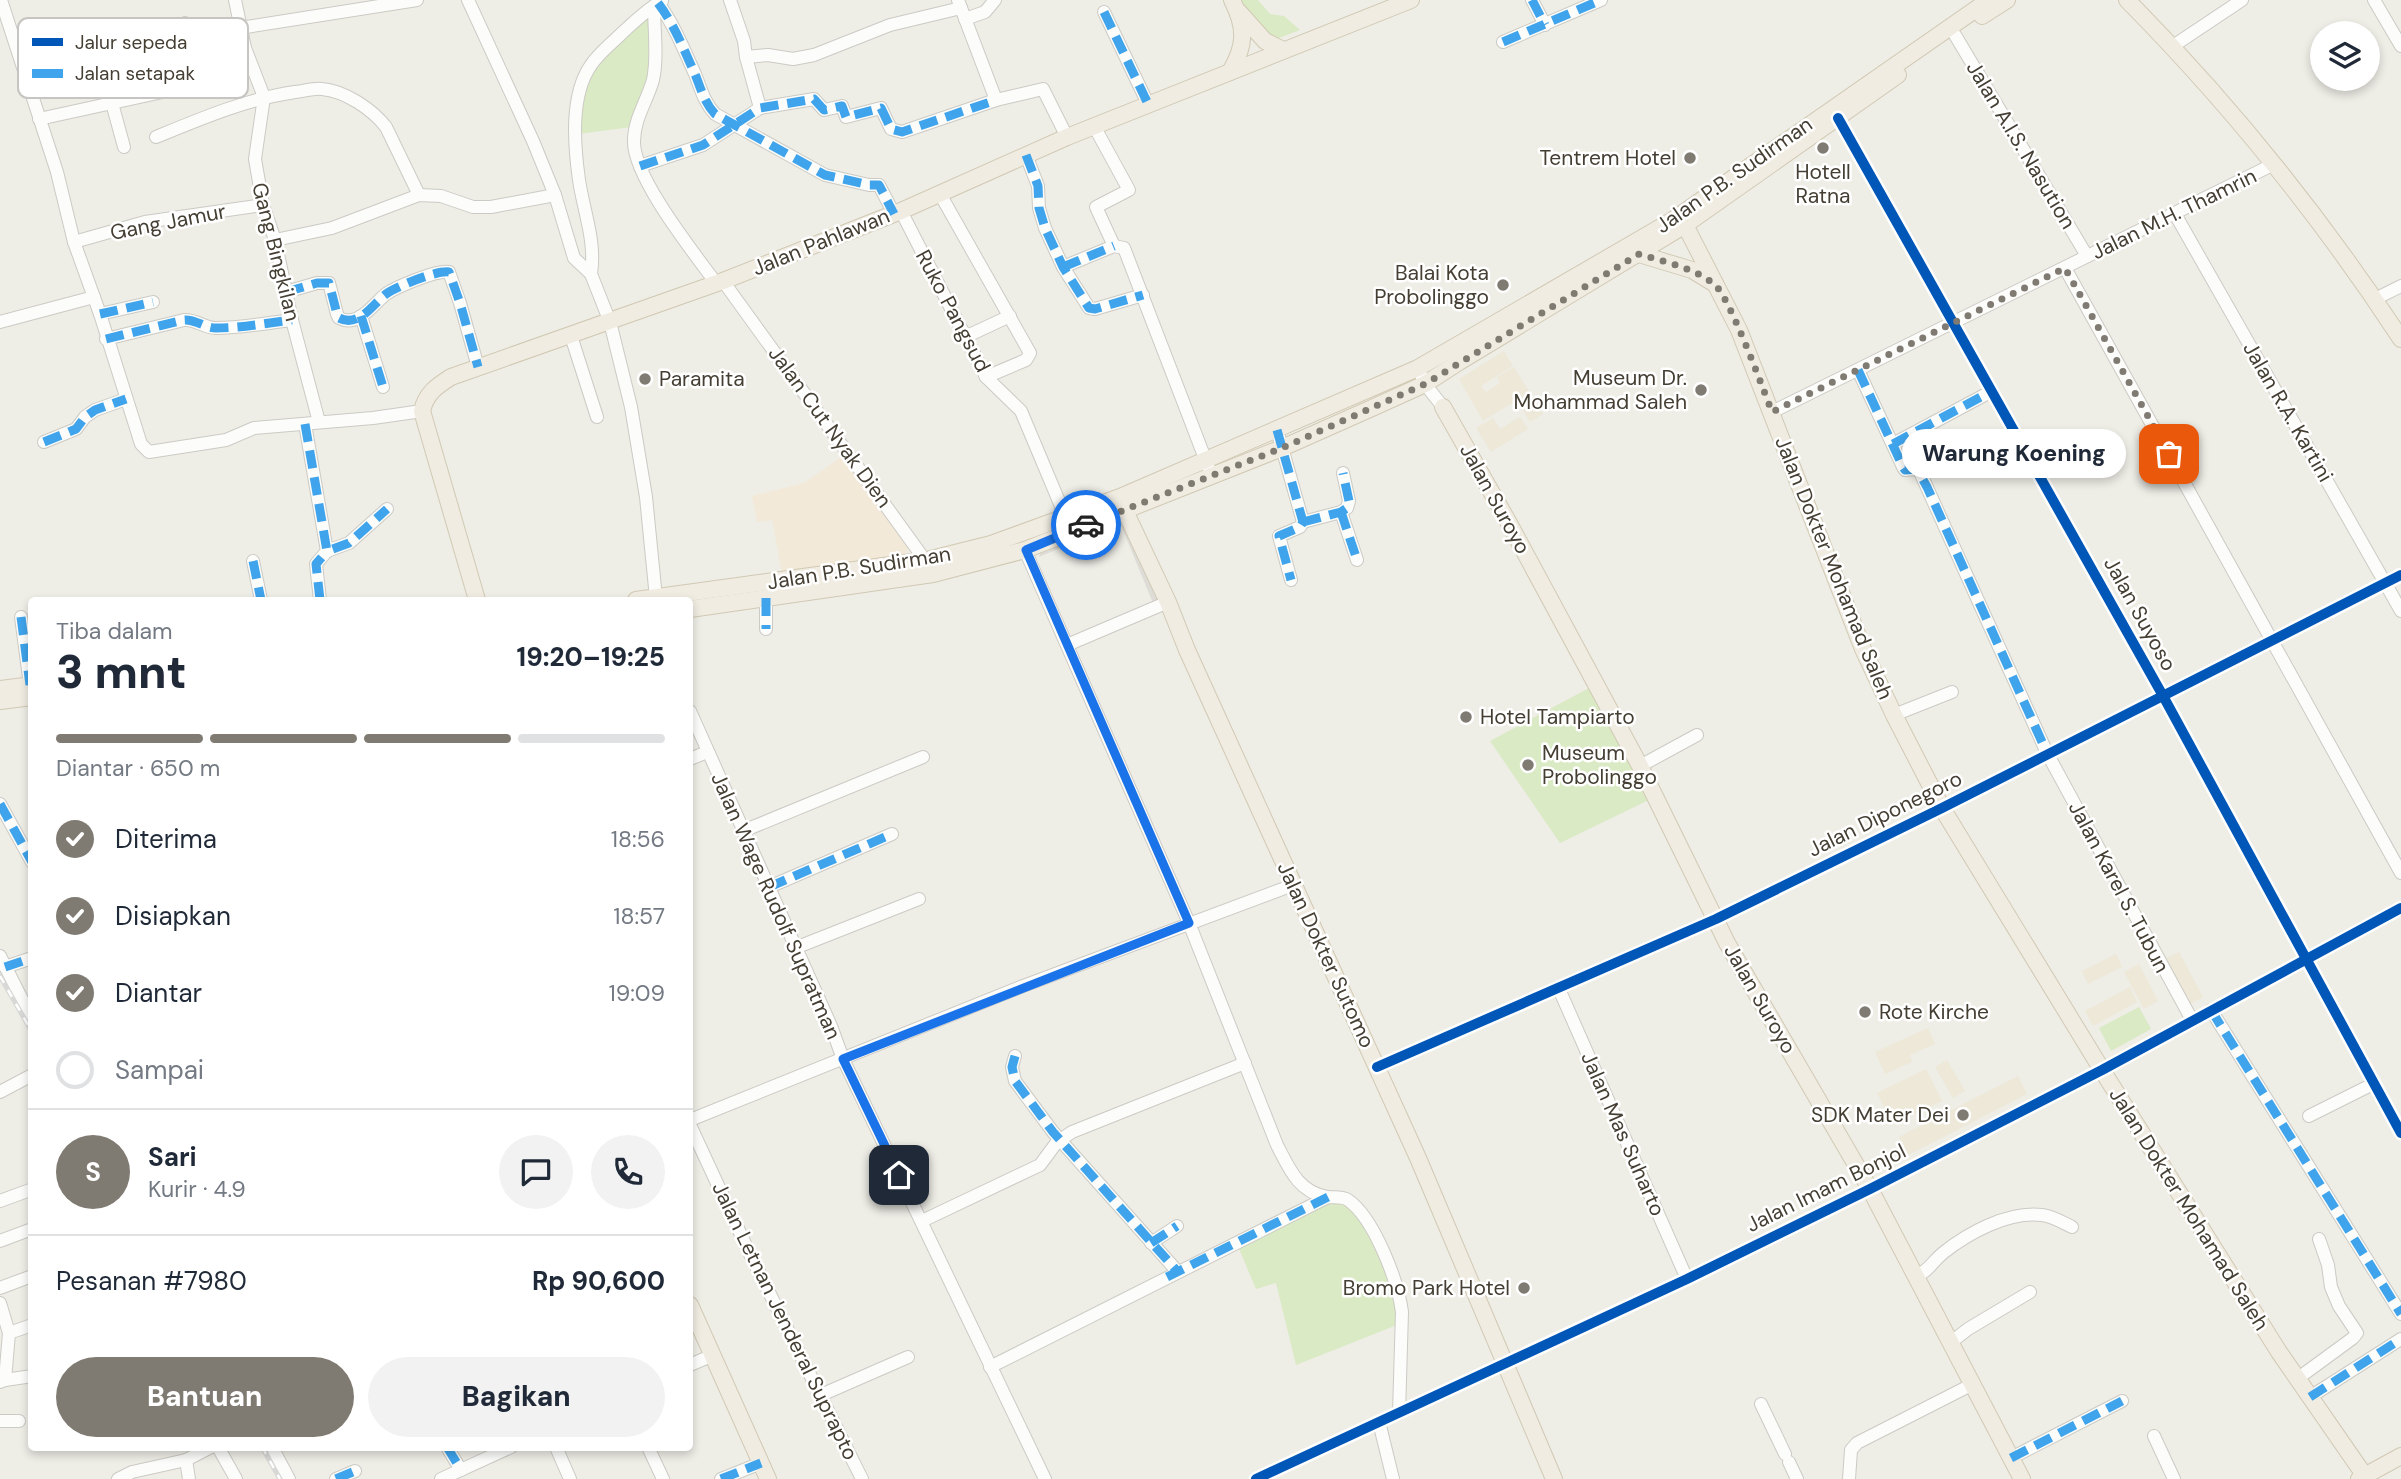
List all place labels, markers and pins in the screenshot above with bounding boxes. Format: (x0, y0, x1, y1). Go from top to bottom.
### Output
marker: Hotell Ratna (1815, 140, 1831, 156)
place label: Tentrem Hotel (1539, 144, 1676, 172)
marker: Tentrem Hotel (1682, 150, 1698, 166)
place label: Hotell Ratna (1795, 158, 1851, 210)
place label: Balai Kota Probolinggo (1374, 259, 1489, 311)
marker: Balai Kota Probolinggo (1495, 277, 1511, 293)
place label: Museum Dr. Mohammad Saleh (1513, 364, 1687, 416)
place label: Paramita (659, 365, 745, 393)
marker: Paramita (637, 371, 653, 387)
marker: Museum Dr. Mohammad Saleh (1693, 382, 1709, 398)
pin (2139, 424, 2199, 484)
callout: Warung Koening (1903, 430, 2127, 478)
place label: Hotel Tampiarto (1480, 703, 1635, 731)
marker: Hotel Tampiarto (1458, 709, 1474, 725)
place label: Museum Probolinggo (1542, 739, 1657, 791)
marker: Museum Probolinggo (1520, 757, 1536, 773)
place label: Rote Kirche (1879, 998, 1989, 1026)
marker: Rote Kirche (1857, 1004, 1873, 1020)
place label: SDK Mater Dei (1811, 1101, 1949, 1129)
marker: SDK Mater Dei (1955, 1107, 1971, 1123)
pin (869, 1145, 929, 1205)
place label: Bromo Park Hotel (1343, 1274, 1510, 1302)
marker: Bromo Park Hotel (1516, 1280, 1532, 1296)

